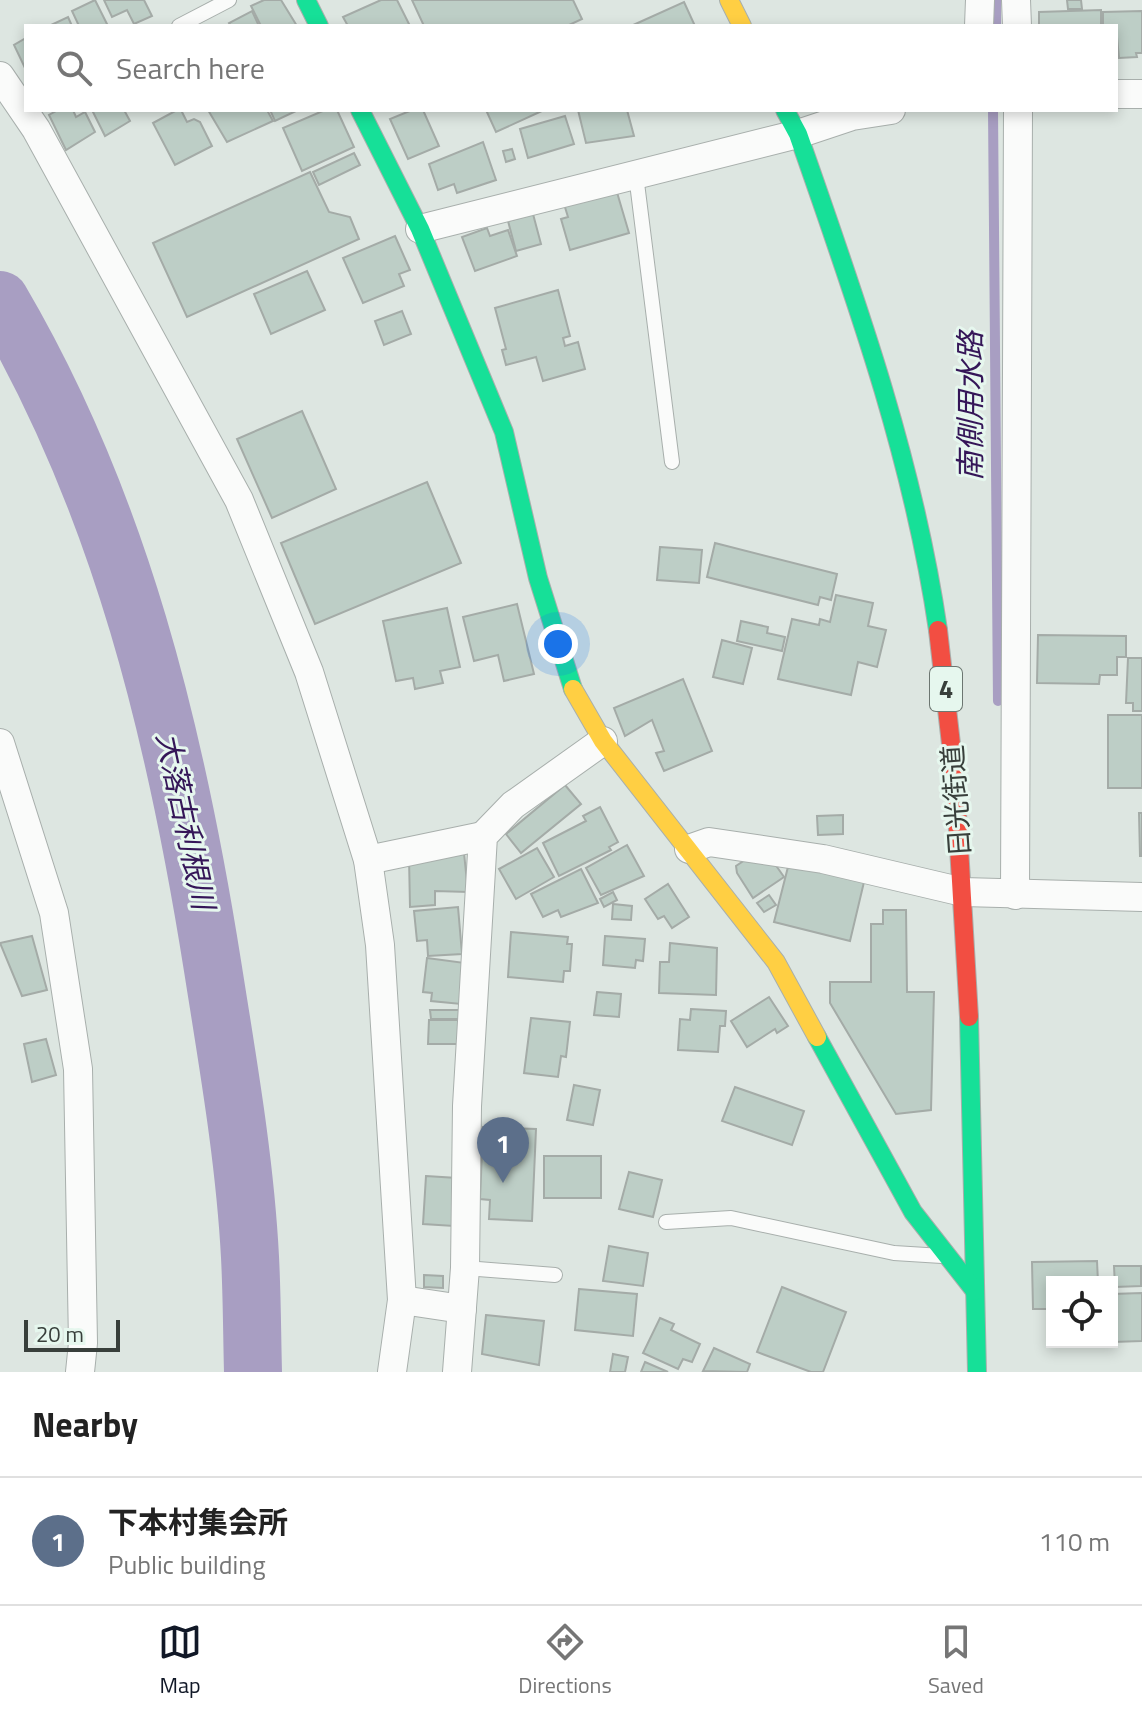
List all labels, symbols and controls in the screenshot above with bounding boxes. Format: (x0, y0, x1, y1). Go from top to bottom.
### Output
search box (24, 24, 1118, 112)
text: Search here (116, 45, 265, 91)
icon: search (52, 46, 96, 90)
water label: 南側用水路 (947, 328, 993, 481)
your location (538, 624, 578, 664)
road number: 4 (930, 667, 962, 711)
water label: 大落古利根川 (145, 728, 228, 917)
street label: 日光街道 (930, 744, 981, 858)
pin: 1 (477, 1117, 529, 1183)
map controls (1046, 1276, 1118, 1348)
button: locate (1046, 1276, 1118, 1348)
scale bar (24, 1316, 120, 1352)
text: 20 m (36, 1317, 84, 1351)
text: Nearby (32, 1398, 138, 1450)
text: 下本村集会所 (108, 1499, 288, 1545)
text: 1 (51, 1522, 65, 1561)
text: 110 m (1039, 1522, 1110, 1561)
text: Public building (108, 1545, 266, 1584)
tab: Map (158, 1620, 202, 1702)
tab: Directions (518, 1620, 612, 1702)
tab: Saved (928, 1620, 984, 1702)

